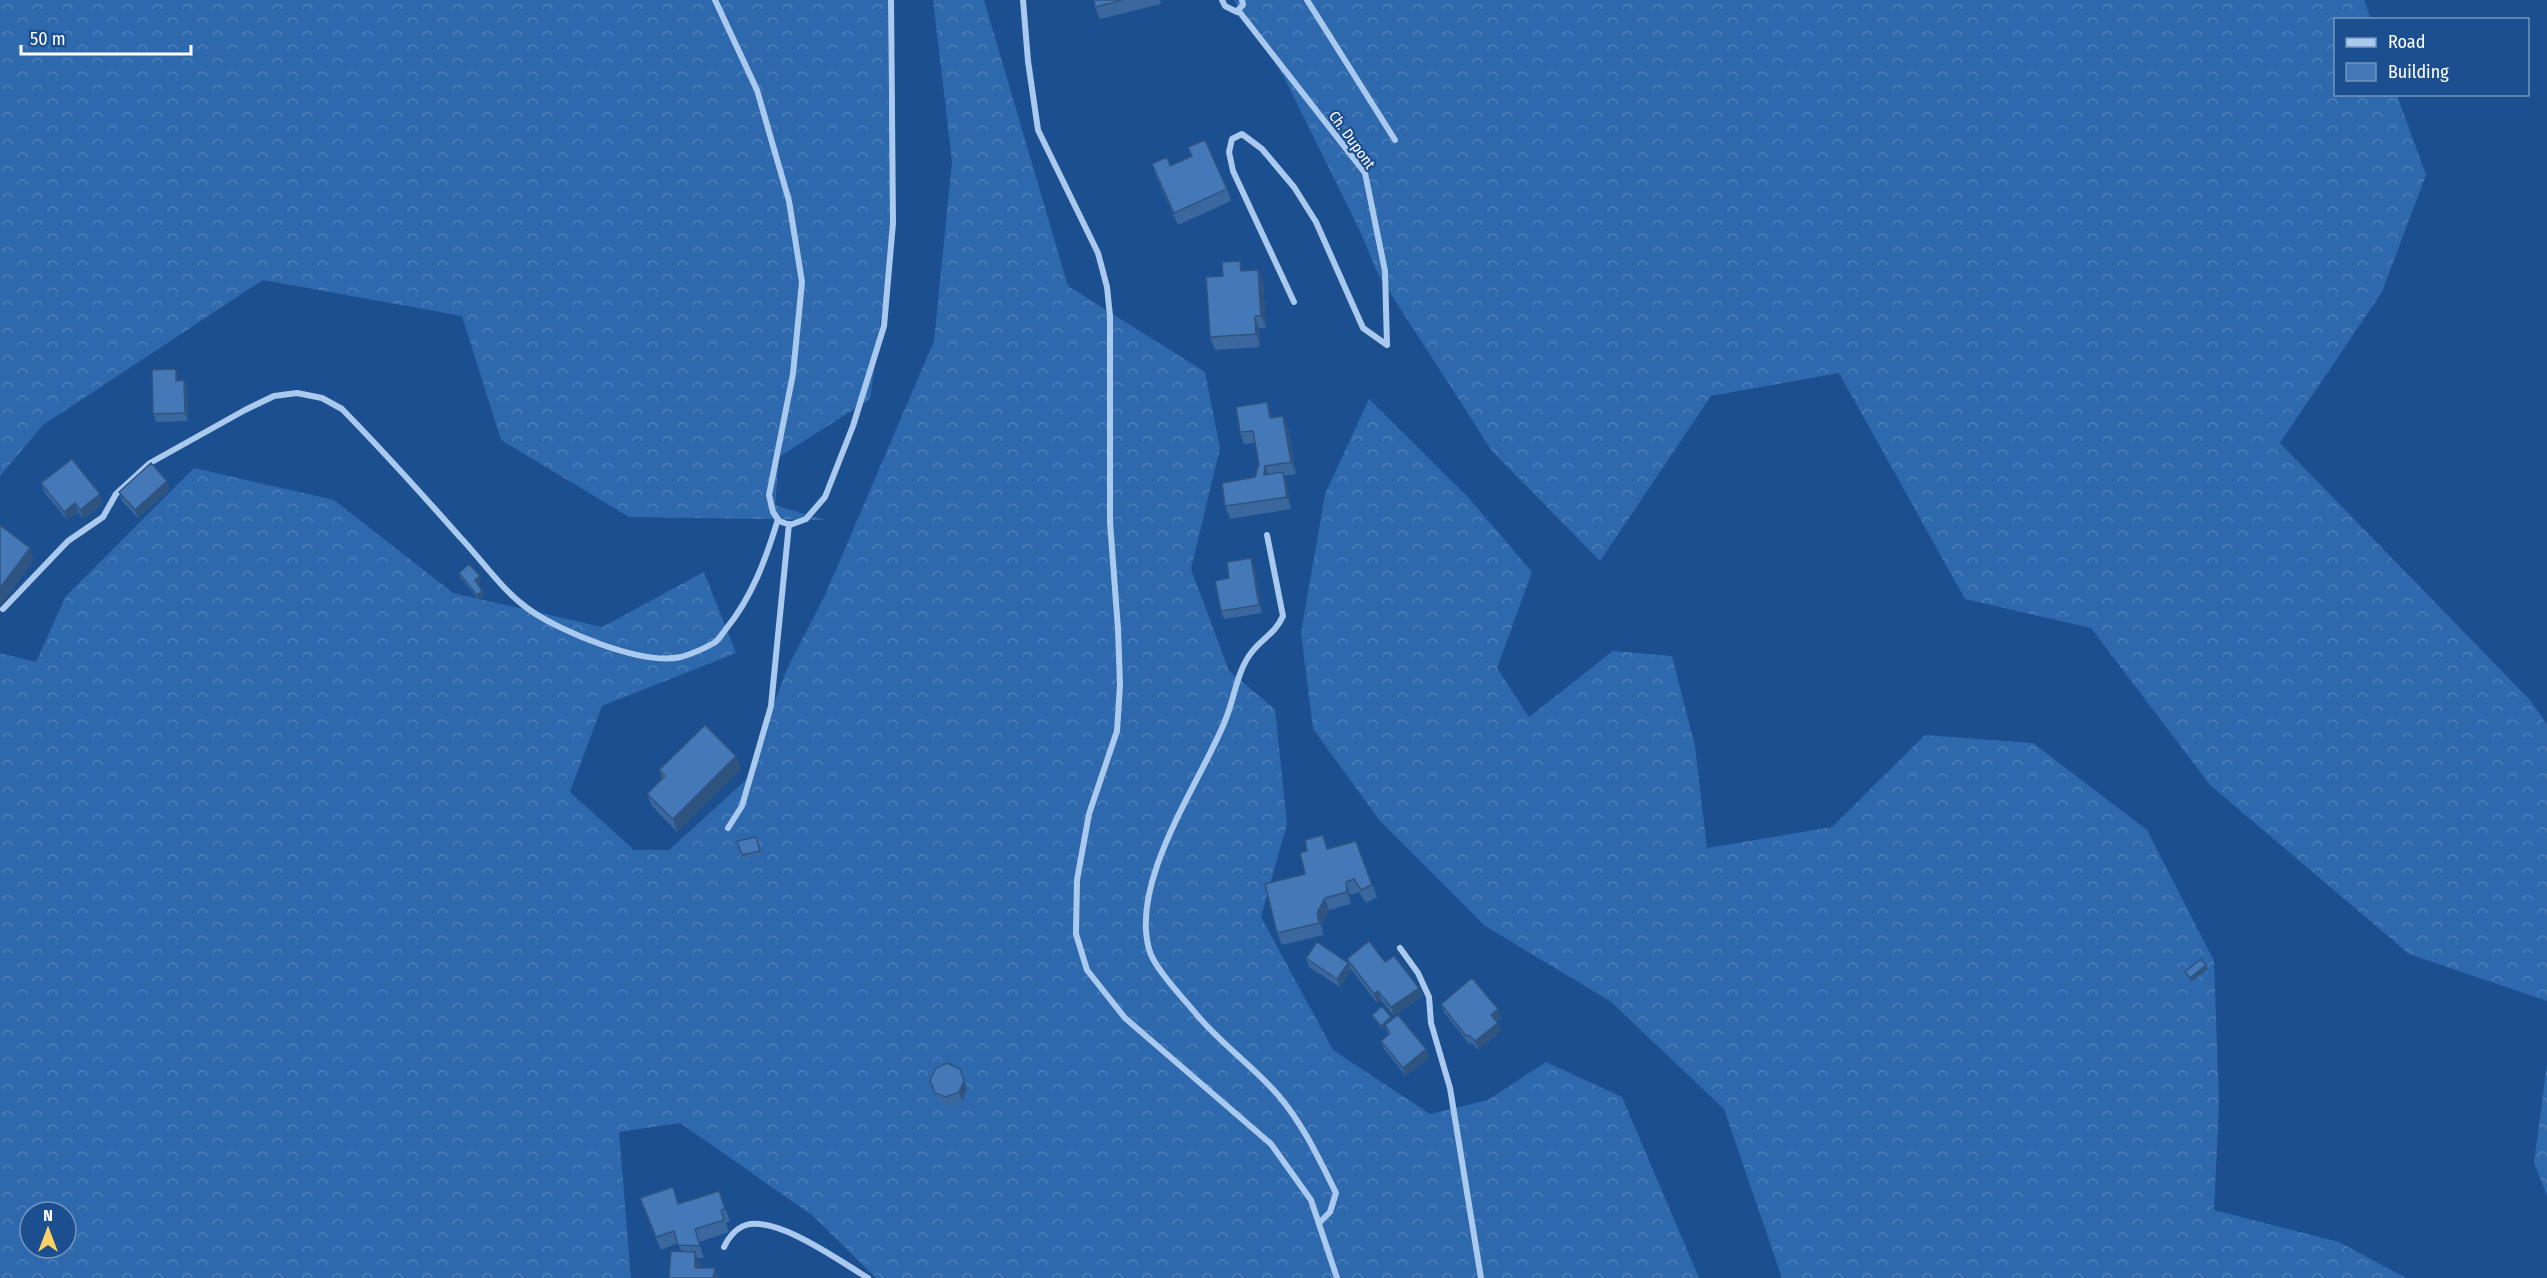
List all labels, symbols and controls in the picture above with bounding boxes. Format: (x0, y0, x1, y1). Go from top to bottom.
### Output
scale bar (21, 18, 190, 56)
legend (2334, 18, 2529, 96)
text: 50 m (30, 28, 66, 50)
text: Road (2388, 31, 2425, 53)
text: Building (2388, 61, 2449, 83)
street label: Ch. Dupont (1325, 107, 1379, 173)
north arrow (18, 1200, 78, 1260)
text: N (43, 1206, 53, 1225)

